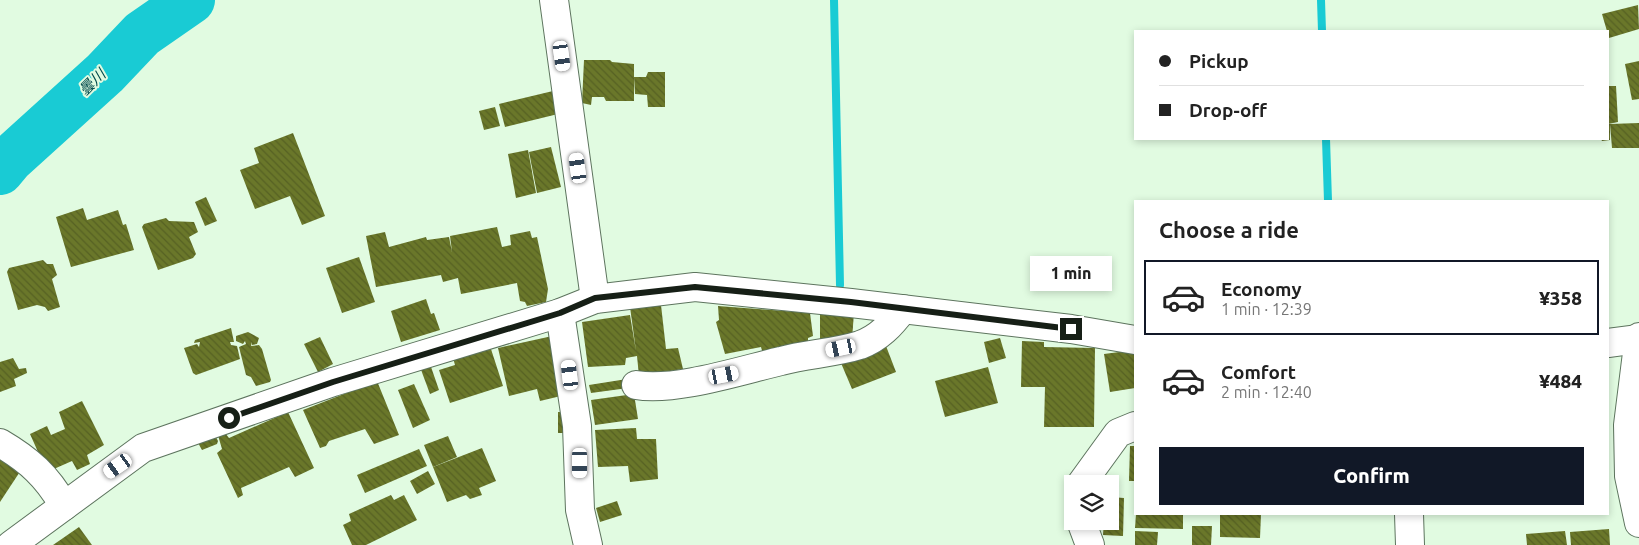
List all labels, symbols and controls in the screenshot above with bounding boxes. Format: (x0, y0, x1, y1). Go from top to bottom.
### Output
car (552, 40, 571, 72)
text: Pickup (1189, 50, 1249, 72)
water label: 曇川 (75, 64, 110, 99)
text: Drop-off (1189, 99, 1267, 121)
car (568, 152, 587, 184)
text: Choose a ride (1159, 217, 1299, 242)
callout: 1 min (1030, 256, 1112, 292)
text: 1 min (1051, 264, 1091, 282)
icon: car (1161, 275, 1206, 320)
text: Economy (1221, 278, 1302, 300)
text: ¥358 (1539, 287, 1582, 309)
text: 1 min · 12:39 (1221, 300, 1312, 318)
route end (1060, 318, 1082, 340)
car (824, 338, 857, 358)
icon: car (1161, 358, 1206, 403)
car (560, 359, 579, 391)
text: Comfort (1221, 361, 1296, 383)
car (707, 365, 740, 385)
text: ¥484 (1539, 370, 1582, 392)
text: 2 min · 12:40 (1221, 383, 1312, 401)
route start (218, 407, 240, 429)
button: Confirm (1159, 447, 1584, 505)
car (572, 448, 587, 478)
car (101, 451, 134, 481)
map controls (1064, 475, 1119, 530)
button: layers (1064, 475, 1119, 530)

